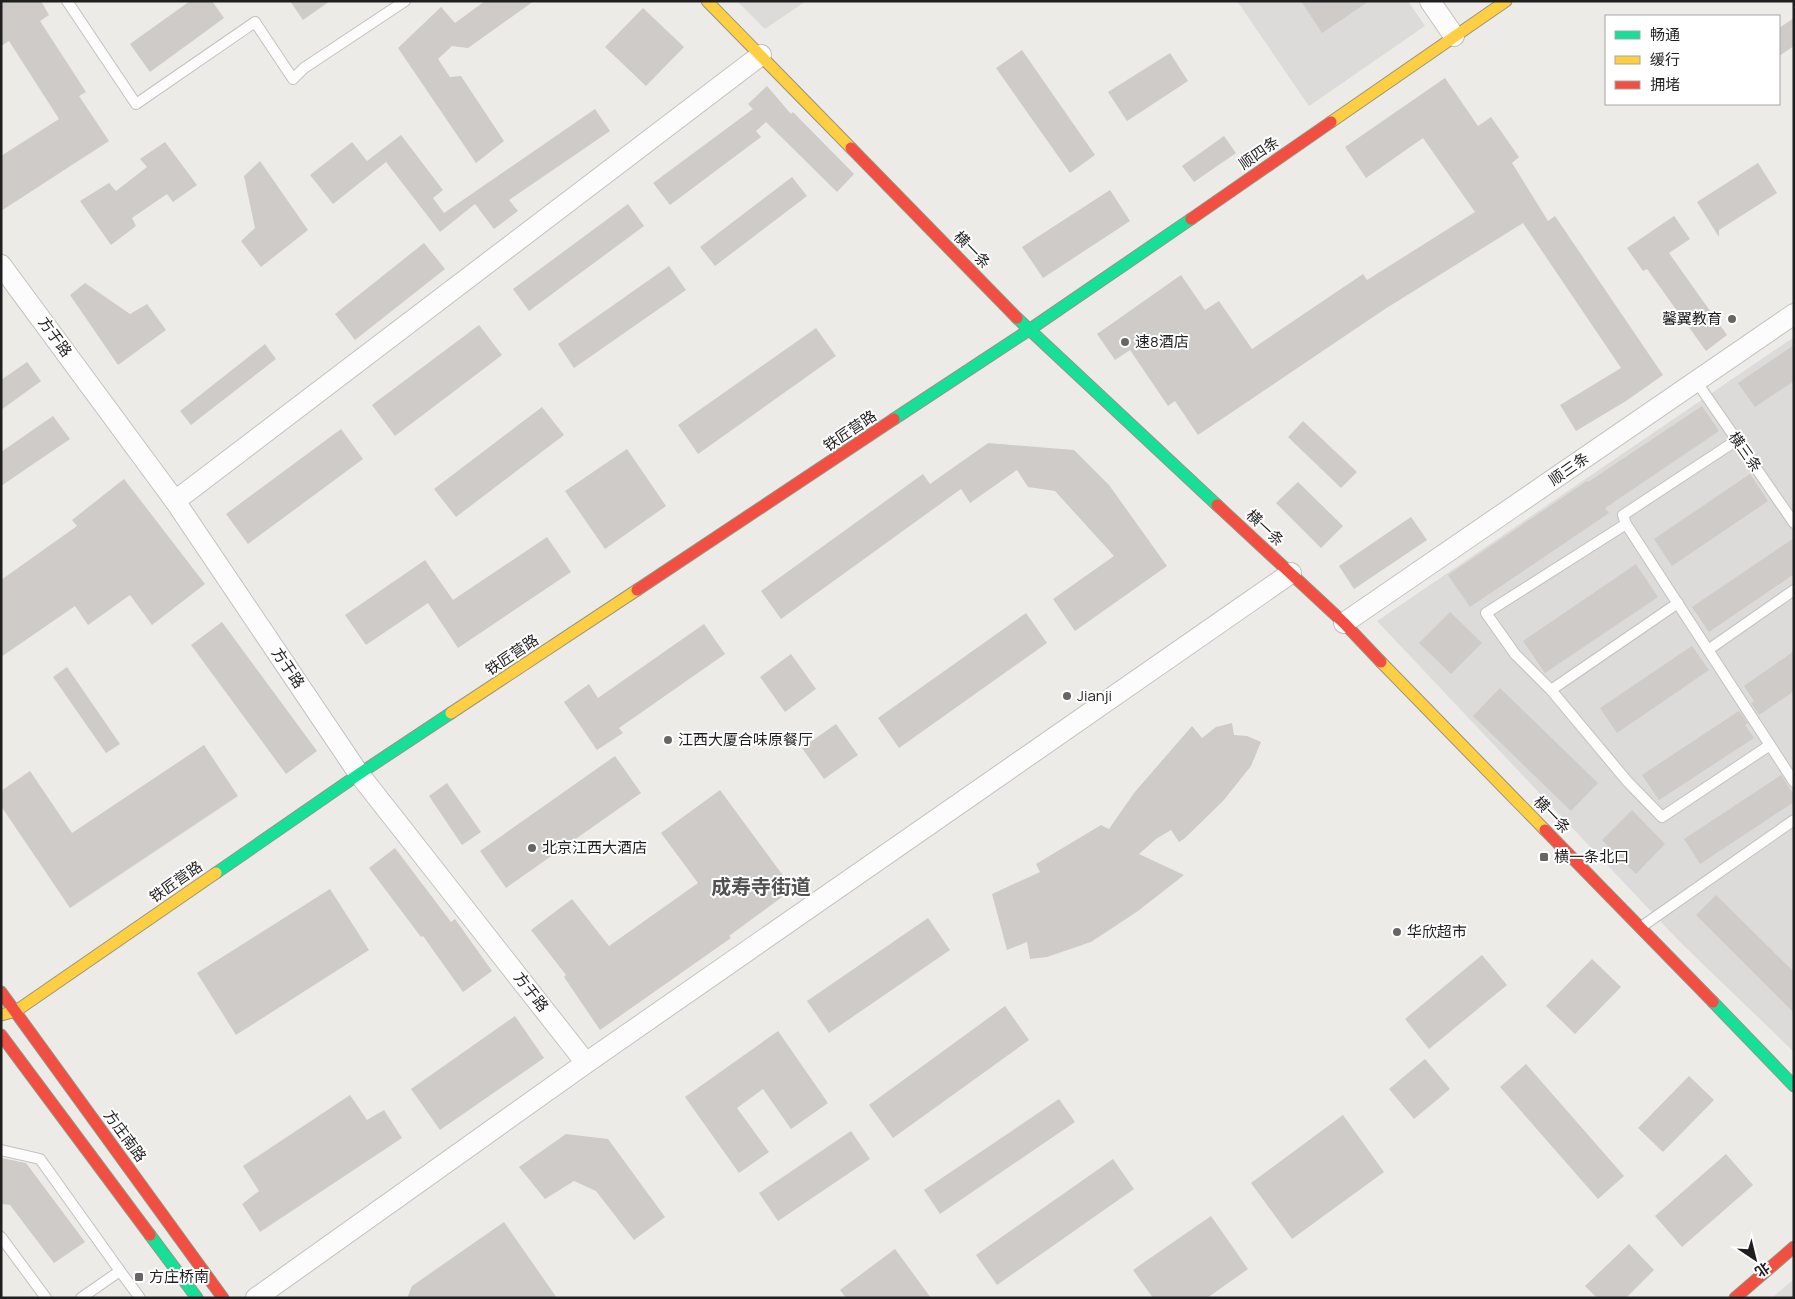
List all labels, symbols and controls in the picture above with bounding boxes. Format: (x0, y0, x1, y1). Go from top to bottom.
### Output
legend (1605, 15, 1780, 105)
text: 畅通 (1650, 24, 1680, 45)
text: 缓行 (1650, 49, 1680, 70)
text: 拥堵 (1650, 74, 1680, 95)
street label: 顺四条 (1234, 131, 1283, 174)
street label: 横一条 (949, 226, 996, 273)
place label: 馨翼教育 (1662, 308, 1722, 329)
street label: 方于路 (34, 312, 77, 361)
marker: 馨翼教育 (1726, 313, 1738, 325)
place label: 速8酒店 (1135, 331, 1189, 352)
marker: 速8酒店 (1119, 336, 1131, 348)
street label: 铁匠营路 (819, 405, 880, 456)
street label: 横三条 (1724, 427, 1767, 476)
street label: 顺三条 (1544, 447, 1593, 490)
street label: 横一条 (1242, 505, 1289, 551)
street label: 铁匠营路 (481, 629, 542, 680)
street label: 方于路 (267, 643, 310, 692)
place label: Jianji (1077, 685, 1112, 706)
marker: Jianji (1061, 690, 1073, 702)
place label: 江西大厦合味原餐厅 (678, 729, 813, 750)
marker: 江西大厦合味原餐厅 (662, 734, 674, 746)
street label: 横一条 (1529, 791, 1576, 838)
place label: 北京江西大酒店 (542, 837, 647, 858)
marker: 北京江西大酒店 (526, 842, 538, 854)
place label: 横一条北口 (1554, 846, 1629, 867)
marker: 横一条北口 (1538, 851, 1550, 863)
street label: 铁匠营路 (145, 856, 206, 907)
district label: 成寿寺街道 (711, 873, 811, 900)
place label: 华欣超市 (1407, 921, 1467, 942)
marker: 华欣超市 (1391, 926, 1403, 938)
street label: 方于路 (509, 967, 554, 1016)
street label: 方庄南路 (99, 1105, 152, 1166)
north arrow (1730, 1234, 1780, 1284)
text: 北 (1752, 1258, 1774, 1282)
place label: 方庄桥南 (149, 1266, 209, 1287)
marker: 方庄桥南 (133, 1271, 145, 1283)

